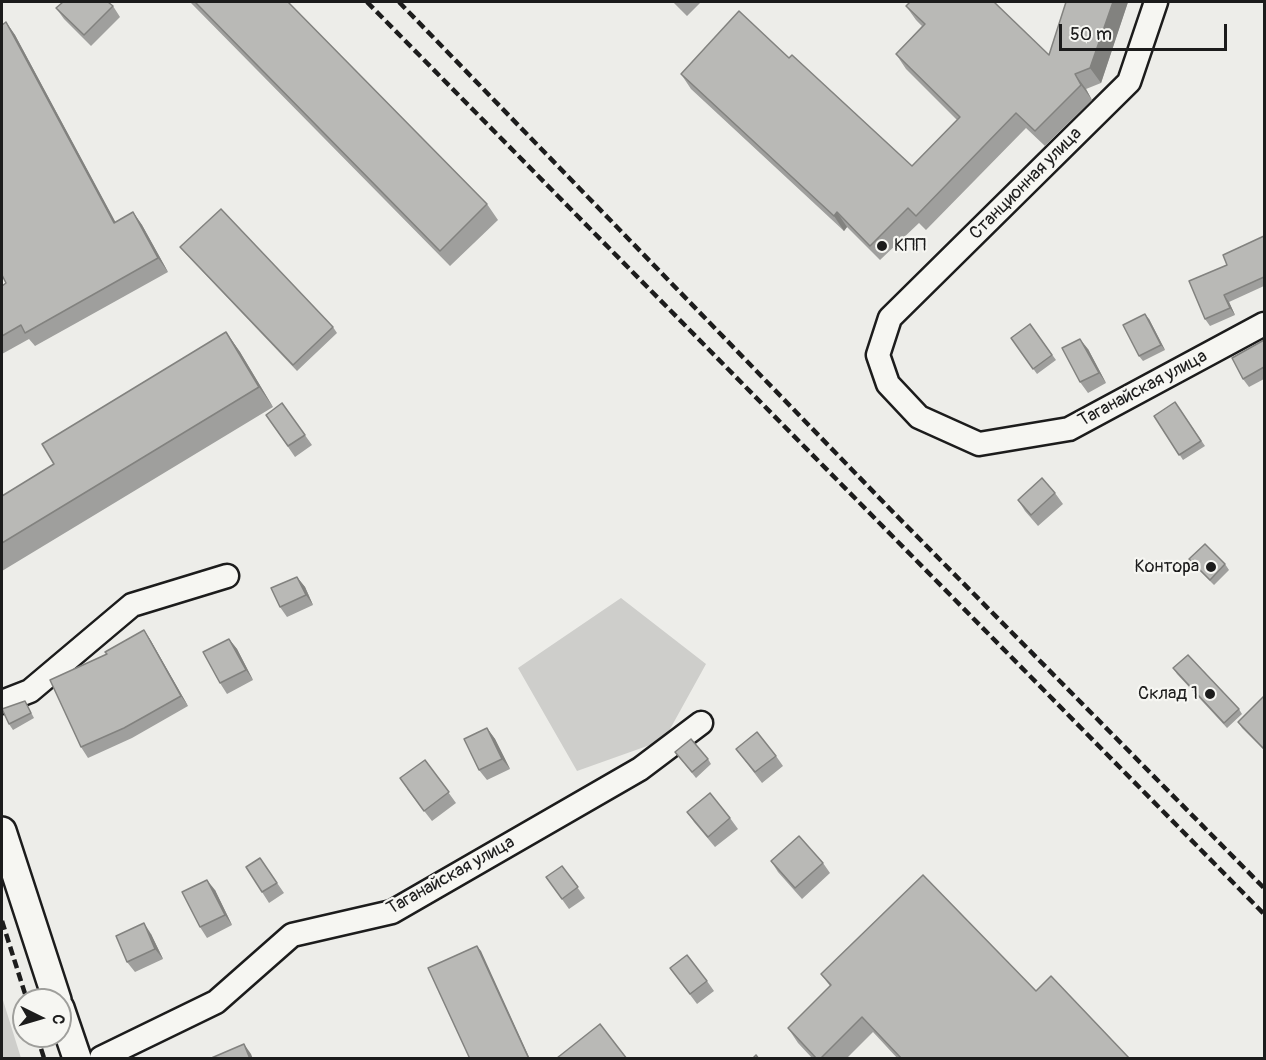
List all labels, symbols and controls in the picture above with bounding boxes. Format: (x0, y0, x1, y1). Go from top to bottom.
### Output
scale bar (1062, 12, 1230, 50)
text: 50 m (1070, 23, 1112, 46)
street label: Станционная улица (965, 123, 1087, 245)
place label: КПП (894, 235, 926, 257)
marker: КПП (875, 239, 889, 253)
street label: Таганайская улица (1075, 346, 1211, 432)
place label: Контора (1134, 556, 1199, 578)
marker: Контора (1204, 560, 1218, 574)
place label: Склад 1 (1138, 683, 1198, 705)
marker: Склад 1 (1203, 687, 1217, 701)
street label: Таганайская улица (383, 832, 519, 920)
north arrow (12, 988, 72, 1048)
text: С (48, 1014, 68, 1025)

